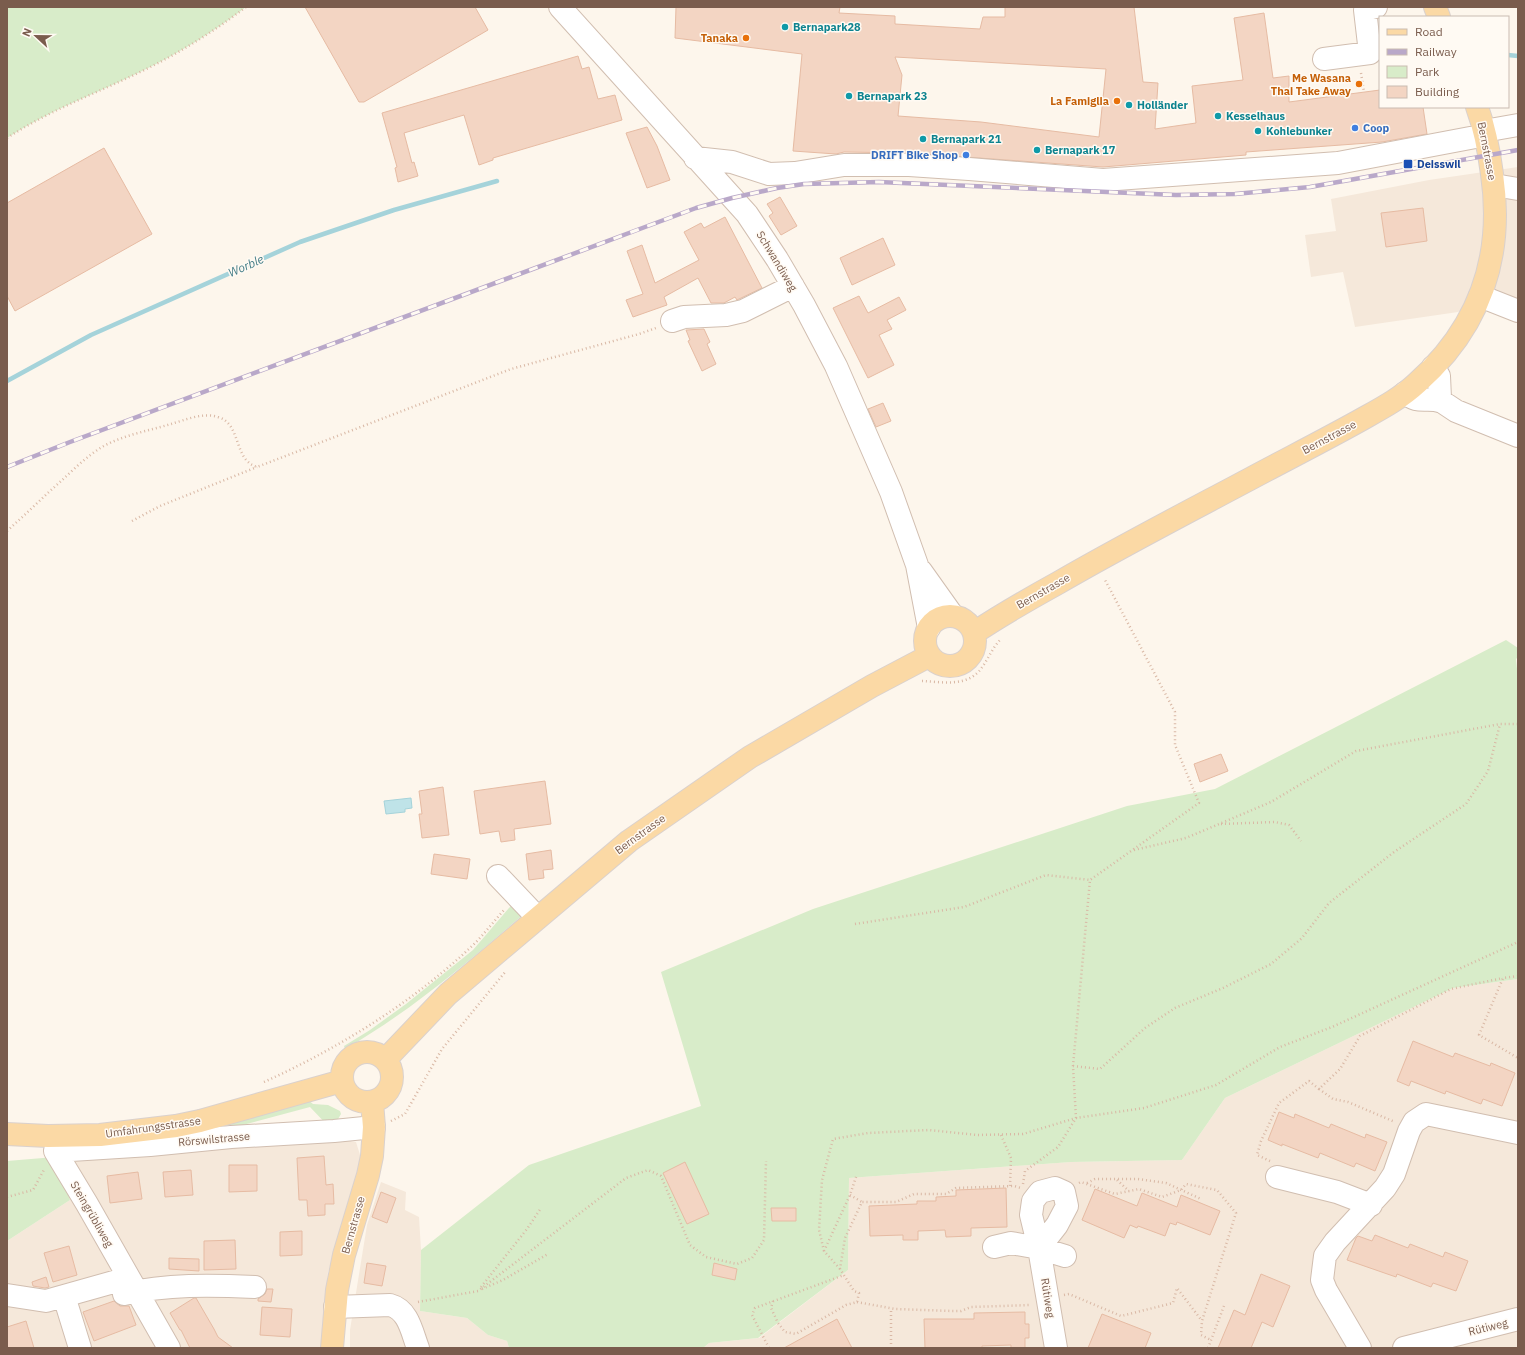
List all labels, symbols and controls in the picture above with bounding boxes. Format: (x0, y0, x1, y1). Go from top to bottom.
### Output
north arrow (16, 16, 56, 56)
legend (1379, 16, 1509, 108)
place label: Bernapark28 (793, 20, 861, 34)
marker: Bernapark28 (780, 22, 790, 32)
text: Road (1415, 24, 1443, 39)
text: N (19, 26, 35, 39)
place label: Tanaka (701, 31, 738, 45)
marker: Tanaka (741, 33, 751, 43)
text: Railway (1415, 44, 1457, 59)
text: Park (1415, 64, 1440, 79)
place label: Me Wasana Thai Take Away (1271, 71, 1351, 98)
marker: Me Wasana Thai Take Away (1354, 79, 1364, 89)
text: Building (1415, 84, 1460, 99)
place label: Bernapark 23 (857, 89, 927, 103)
marker: Bernapark 23 (844, 91, 854, 101)
place label: La Famiglia (1050, 94, 1109, 108)
marker: La Famiglia (1112, 96, 1122, 106)
place label: Holländer (1137, 98, 1188, 112)
marker: Holländer (1124, 100, 1134, 110)
place label: Kesselhaus (1226, 109, 1285, 123)
marker: Kesselhaus (1213, 111, 1223, 121)
place label: Coop (1363, 121, 1390, 135)
street label: Bernstrasse (1474, 121, 1500, 181)
marker: Coop (1350, 123, 1360, 133)
place label: Kohlebunker (1266, 124, 1333, 138)
marker: Kohlebunker (1253, 126, 1263, 136)
place label: Bernapark 21 (931, 132, 1002, 146)
marker: Bernapark 21 (918, 134, 928, 144)
place label: Bernapark 17 (1045, 143, 1116, 157)
marker: Bernapark 17 (1032, 145, 1042, 155)
place label: DRIFT Bike Shop (871, 148, 958, 162)
marker: DRIFT Bike Shop (961, 150, 971, 160)
place label: Deisswil (1417, 157, 1461, 171)
marker: Deisswil (1402, 158, 1414, 170)
street label: Schwandiweg (753, 228, 801, 294)
water label: Worble (226, 251, 266, 280)
street label: Bernstrasse (1300, 417, 1358, 457)
street label: Bernstrasse (1014, 570, 1072, 612)
street label: Bernstrasse (612, 811, 668, 857)
street label: Umfahrungsstrasse (104, 1113, 202, 1141)
street label: Rörswilstrasse (177, 1129, 251, 1149)
street label: Steingrübliweg (68, 1179, 117, 1250)
street label: Bernstrasse (338, 1195, 368, 1255)
street label: Rütiweg (1038, 1277, 1058, 1319)
street label: Rütiweg (1467, 1315, 1509, 1339)

